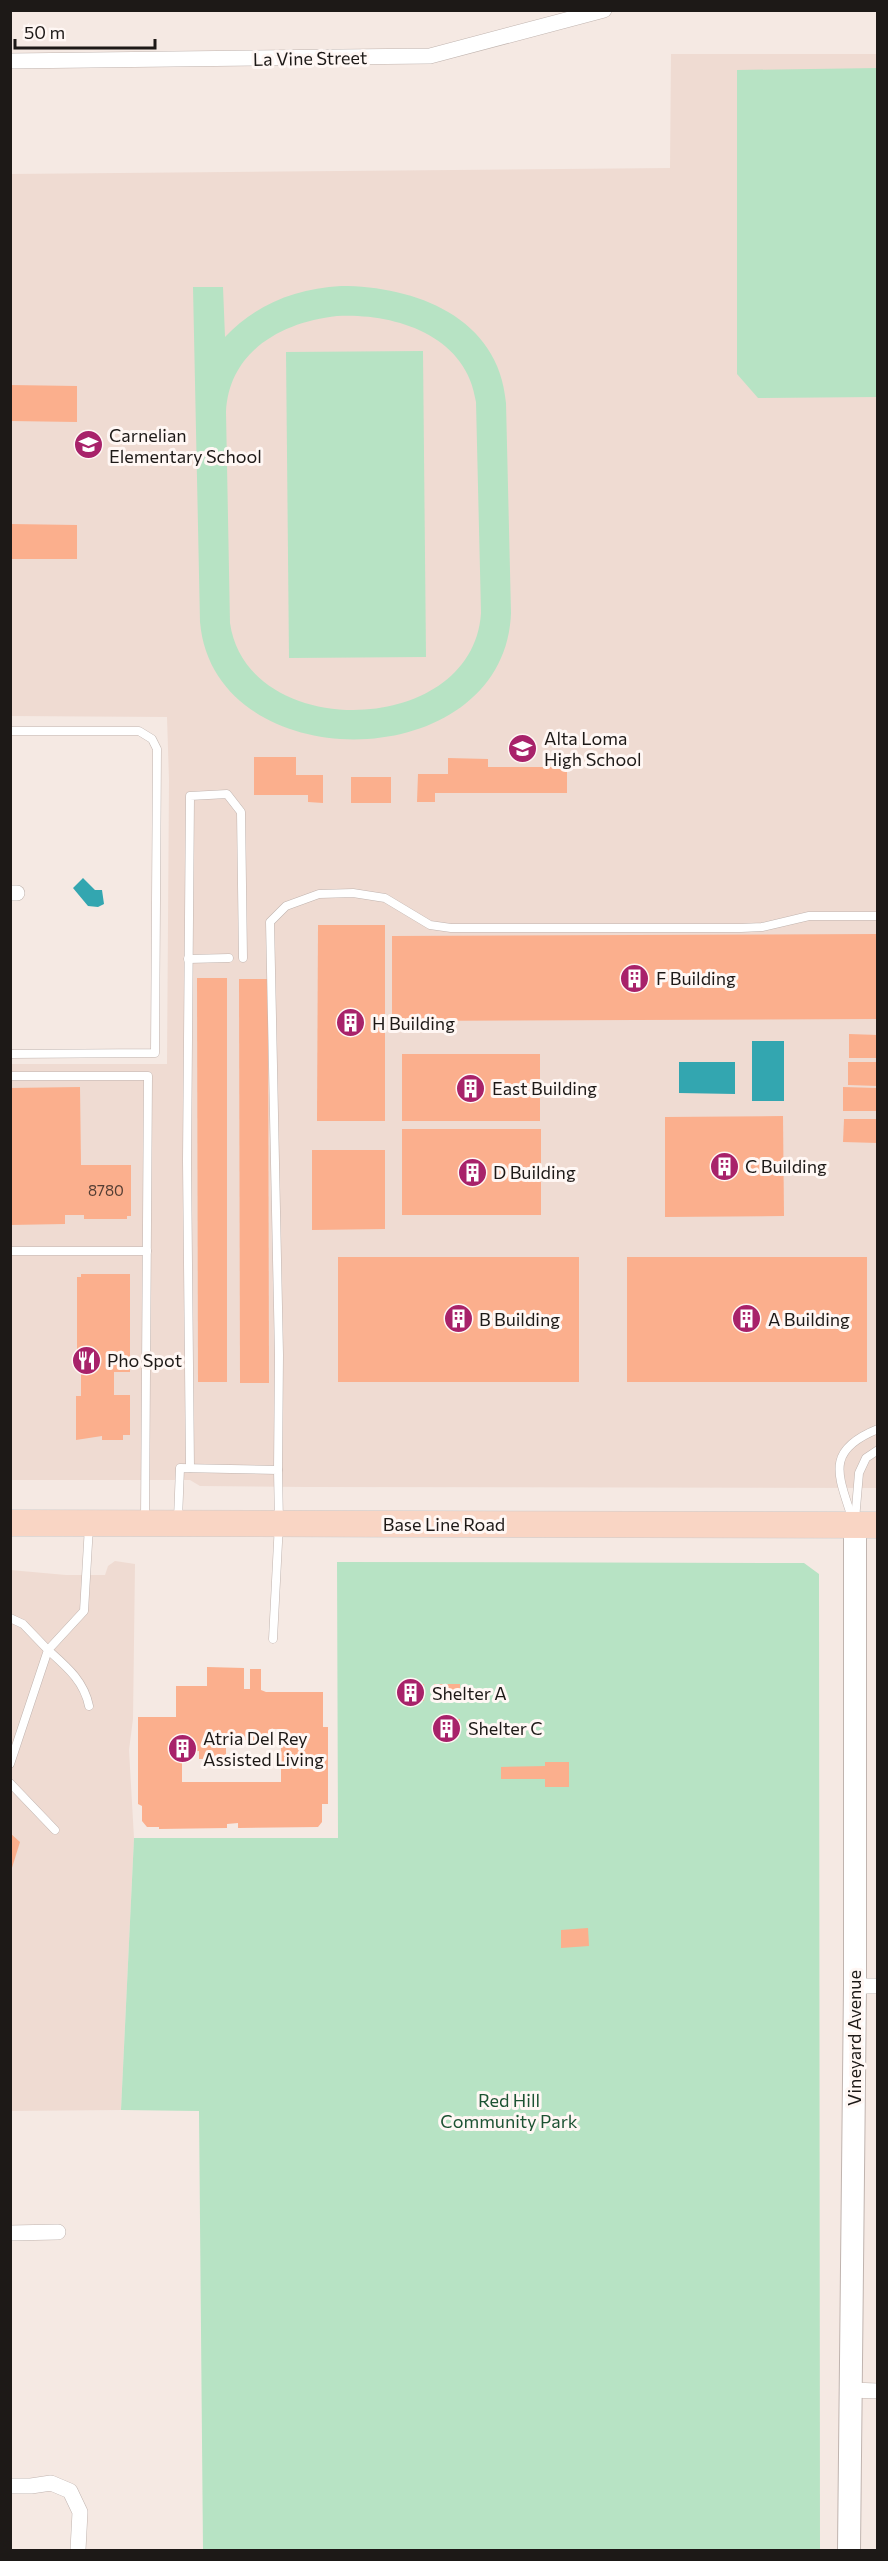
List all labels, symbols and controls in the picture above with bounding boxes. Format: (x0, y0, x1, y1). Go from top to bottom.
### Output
scale bar (15, 12, 154, 50)
text: 50 m (24, 21, 65, 43)
street label: La Vine Street (253, 46, 367, 70)
place label: Carnelian Elementary School (109, 424, 262, 467)
school or university icon: Carnelian Elementary School (72, 429, 104, 461)
place label: Alta Loma High School (544, 727, 642, 770)
school or university icon: Alta Loma High School (507, 732, 539, 764)
building icon: F Building (619, 962, 651, 994)
place label: F Building (656, 967, 736, 989)
building icon: H Building (335, 1007, 367, 1039)
place label: H Building (372, 1012, 455, 1034)
building icon: East Building (455, 1072, 487, 1104)
place label: East Building (492, 1077, 597, 1099)
building icon: C Building (708, 1150, 740, 1182)
place label: C Building (745, 1155, 827, 1177)
building icon: D Building (456, 1156, 488, 1188)
place label: D Building (493, 1161, 576, 1183)
house number: 8780 (88, 1181, 124, 1199)
building icon: B Building (442, 1303, 474, 1335)
building icon: A Building (731, 1303, 763, 1335)
place label: B Building (479, 1308, 560, 1330)
place label: A Building (768, 1308, 850, 1330)
restaurant icon: Pho Spot (70, 1344, 102, 1376)
place label: Pho Spot (107, 1349, 182, 1371)
street label: Base Line Road (383, 1513, 505, 1535)
building icon: Shelter A (395, 1677, 427, 1709)
place label: Shelter A (432, 1682, 507, 1704)
building icon: Shelter C (431, 1712, 463, 1744)
place label: Shelter C (468, 1717, 543, 1739)
place label: Atria Del Rey Assisted Living (203, 1727, 324, 1770)
building icon: Atria Del Rey Assisted Living (166, 1732, 198, 1764)
street label: Vineyard Avenue (843, 1970, 865, 2106)
park label: Red Hill Community Park (440, 2089, 578, 2132)

